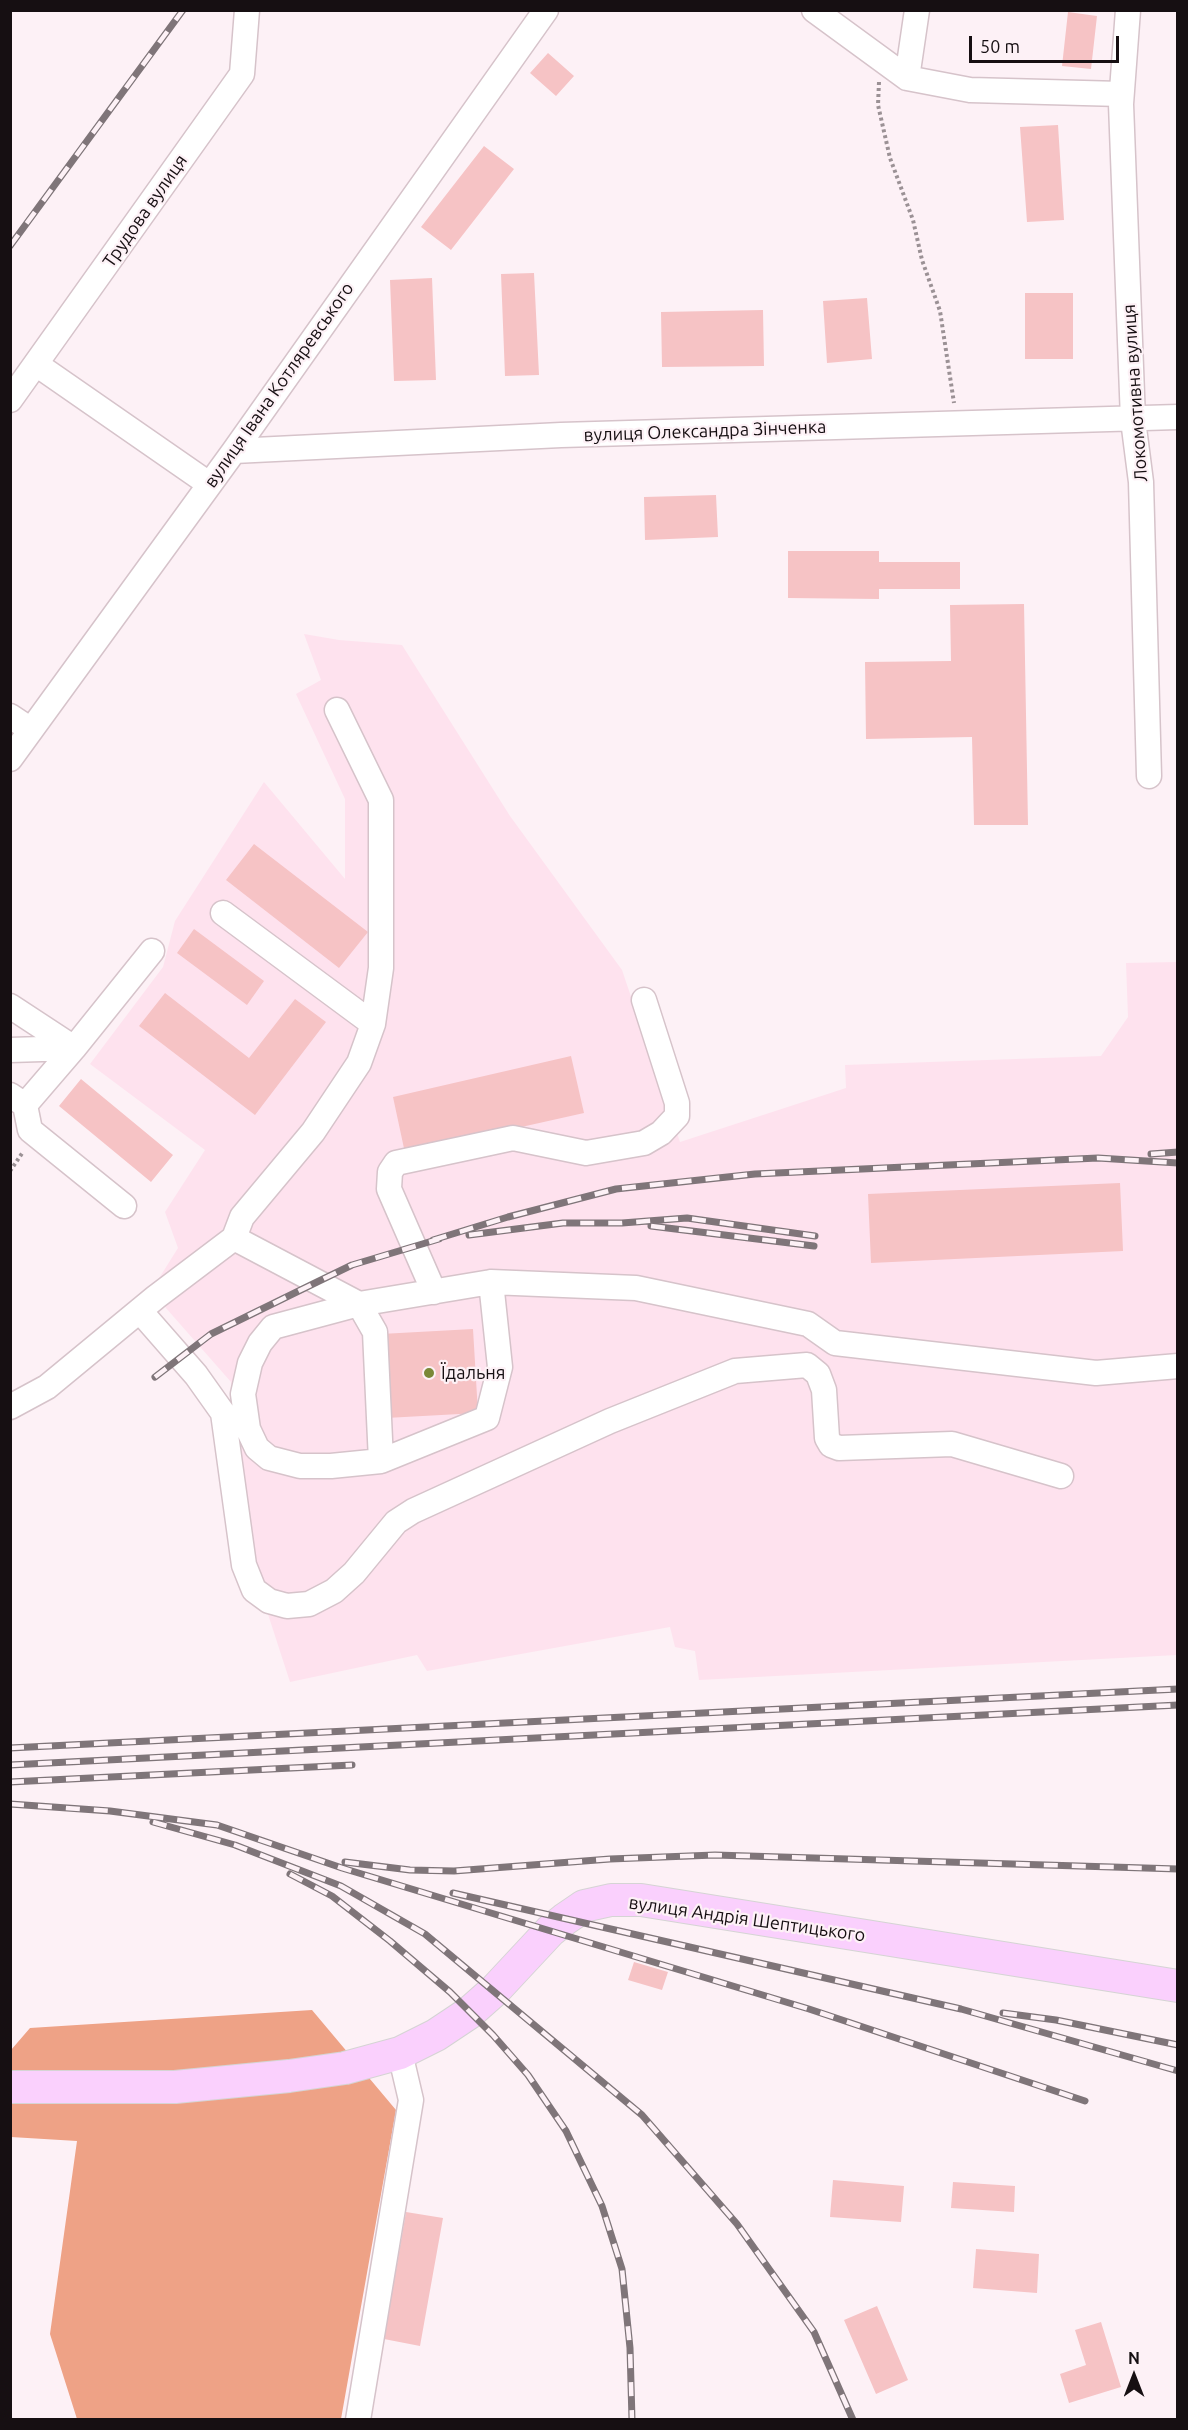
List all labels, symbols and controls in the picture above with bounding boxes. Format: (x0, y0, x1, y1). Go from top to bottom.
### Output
scale bar (972, 24, 1122, 62)
text: 50 m (980, 36, 1020, 56)
street label: Трудова вулиця (98, 151, 192, 271)
street label: вулиця Івана Котляревського (200, 278, 358, 492)
street label: Локомотивна вулиця (1118, 303, 1152, 483)
street label: вулиця Олександра Зінченка (583, 416, 827, 446)
place label: Їдальня (441, 1362, 505, 1384)
marker: Їдальня (422, 1366, 436, 1380)
street label: вулиця Андрія Шептицького (627, 1892, 867, 1946)
north arrow (1104, 2346, 1164, 2406)
text: N (1128, 2349, 1140, 2367)

